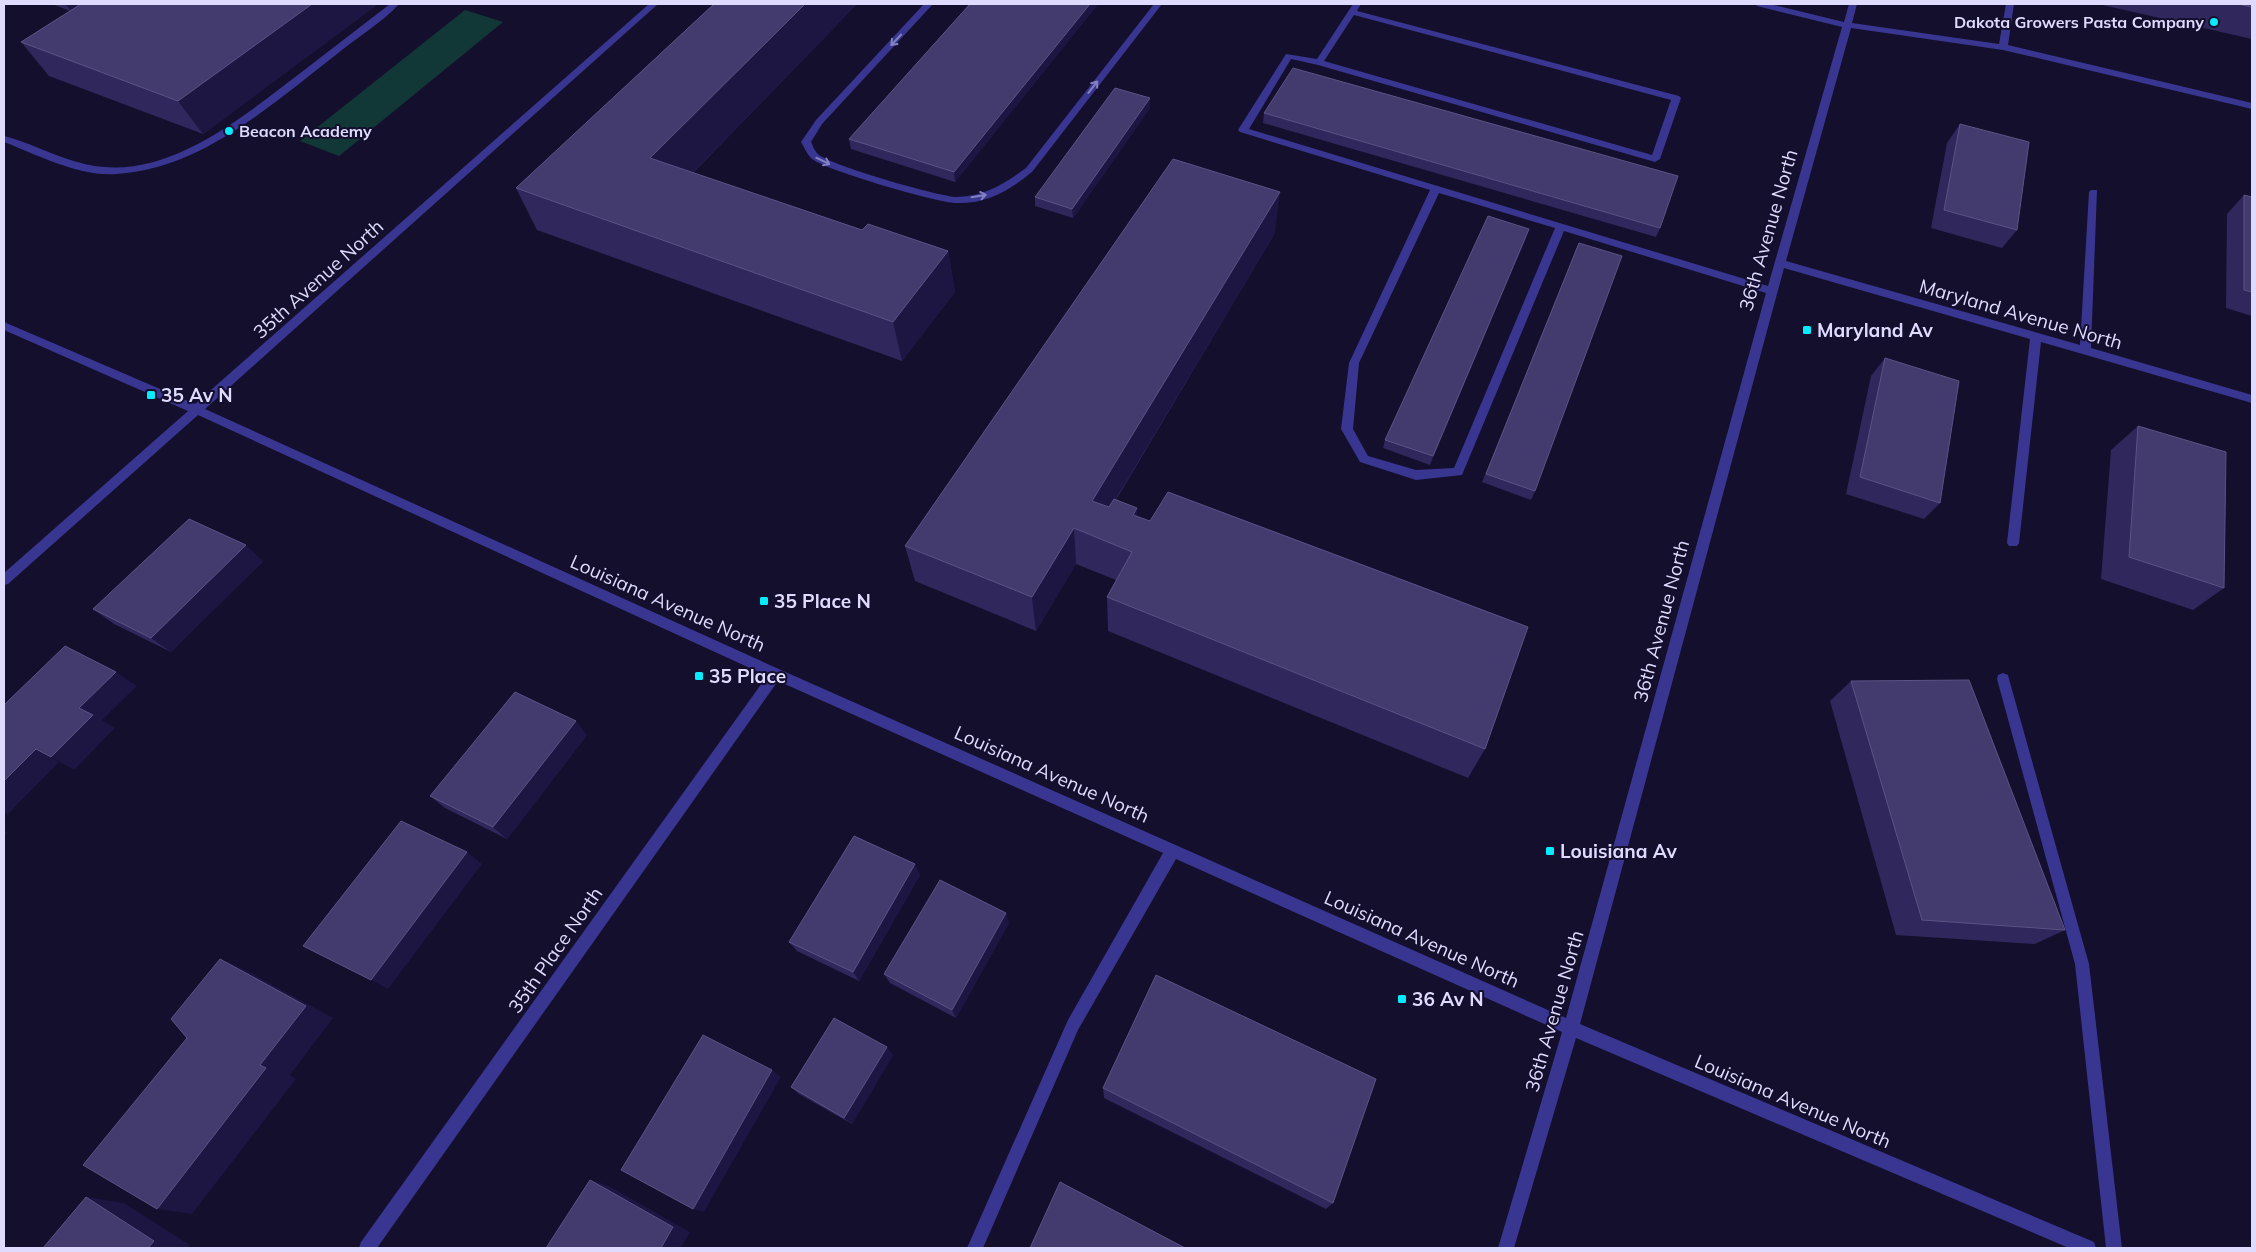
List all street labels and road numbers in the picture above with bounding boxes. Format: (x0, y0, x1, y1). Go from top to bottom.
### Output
street label: 36th Avenue North (1733, 146, 1803, 314)
street label: 35th Avenue North (248, 214, 388, 344)
street label: Maryland Avenue North (1917, 274, 2125, 354)
street label: 36th Avenue North (1628, 537, 1694, 705)
street label: Louisiana Avenue North (567, 549, 769, 657)
street label: Louisiana Avenue North (951, 720, 1153, 828)
street label: 35th Place North (503, 882, 607, 1018)
street label: Louisiana Avenue North (1321, 885, 1523, 993)
street label: 36th Avenue North (1519, 927, 1589, 1095)
street label: Louisiana Avenue North (1691, 1049, 1895, 1153)

